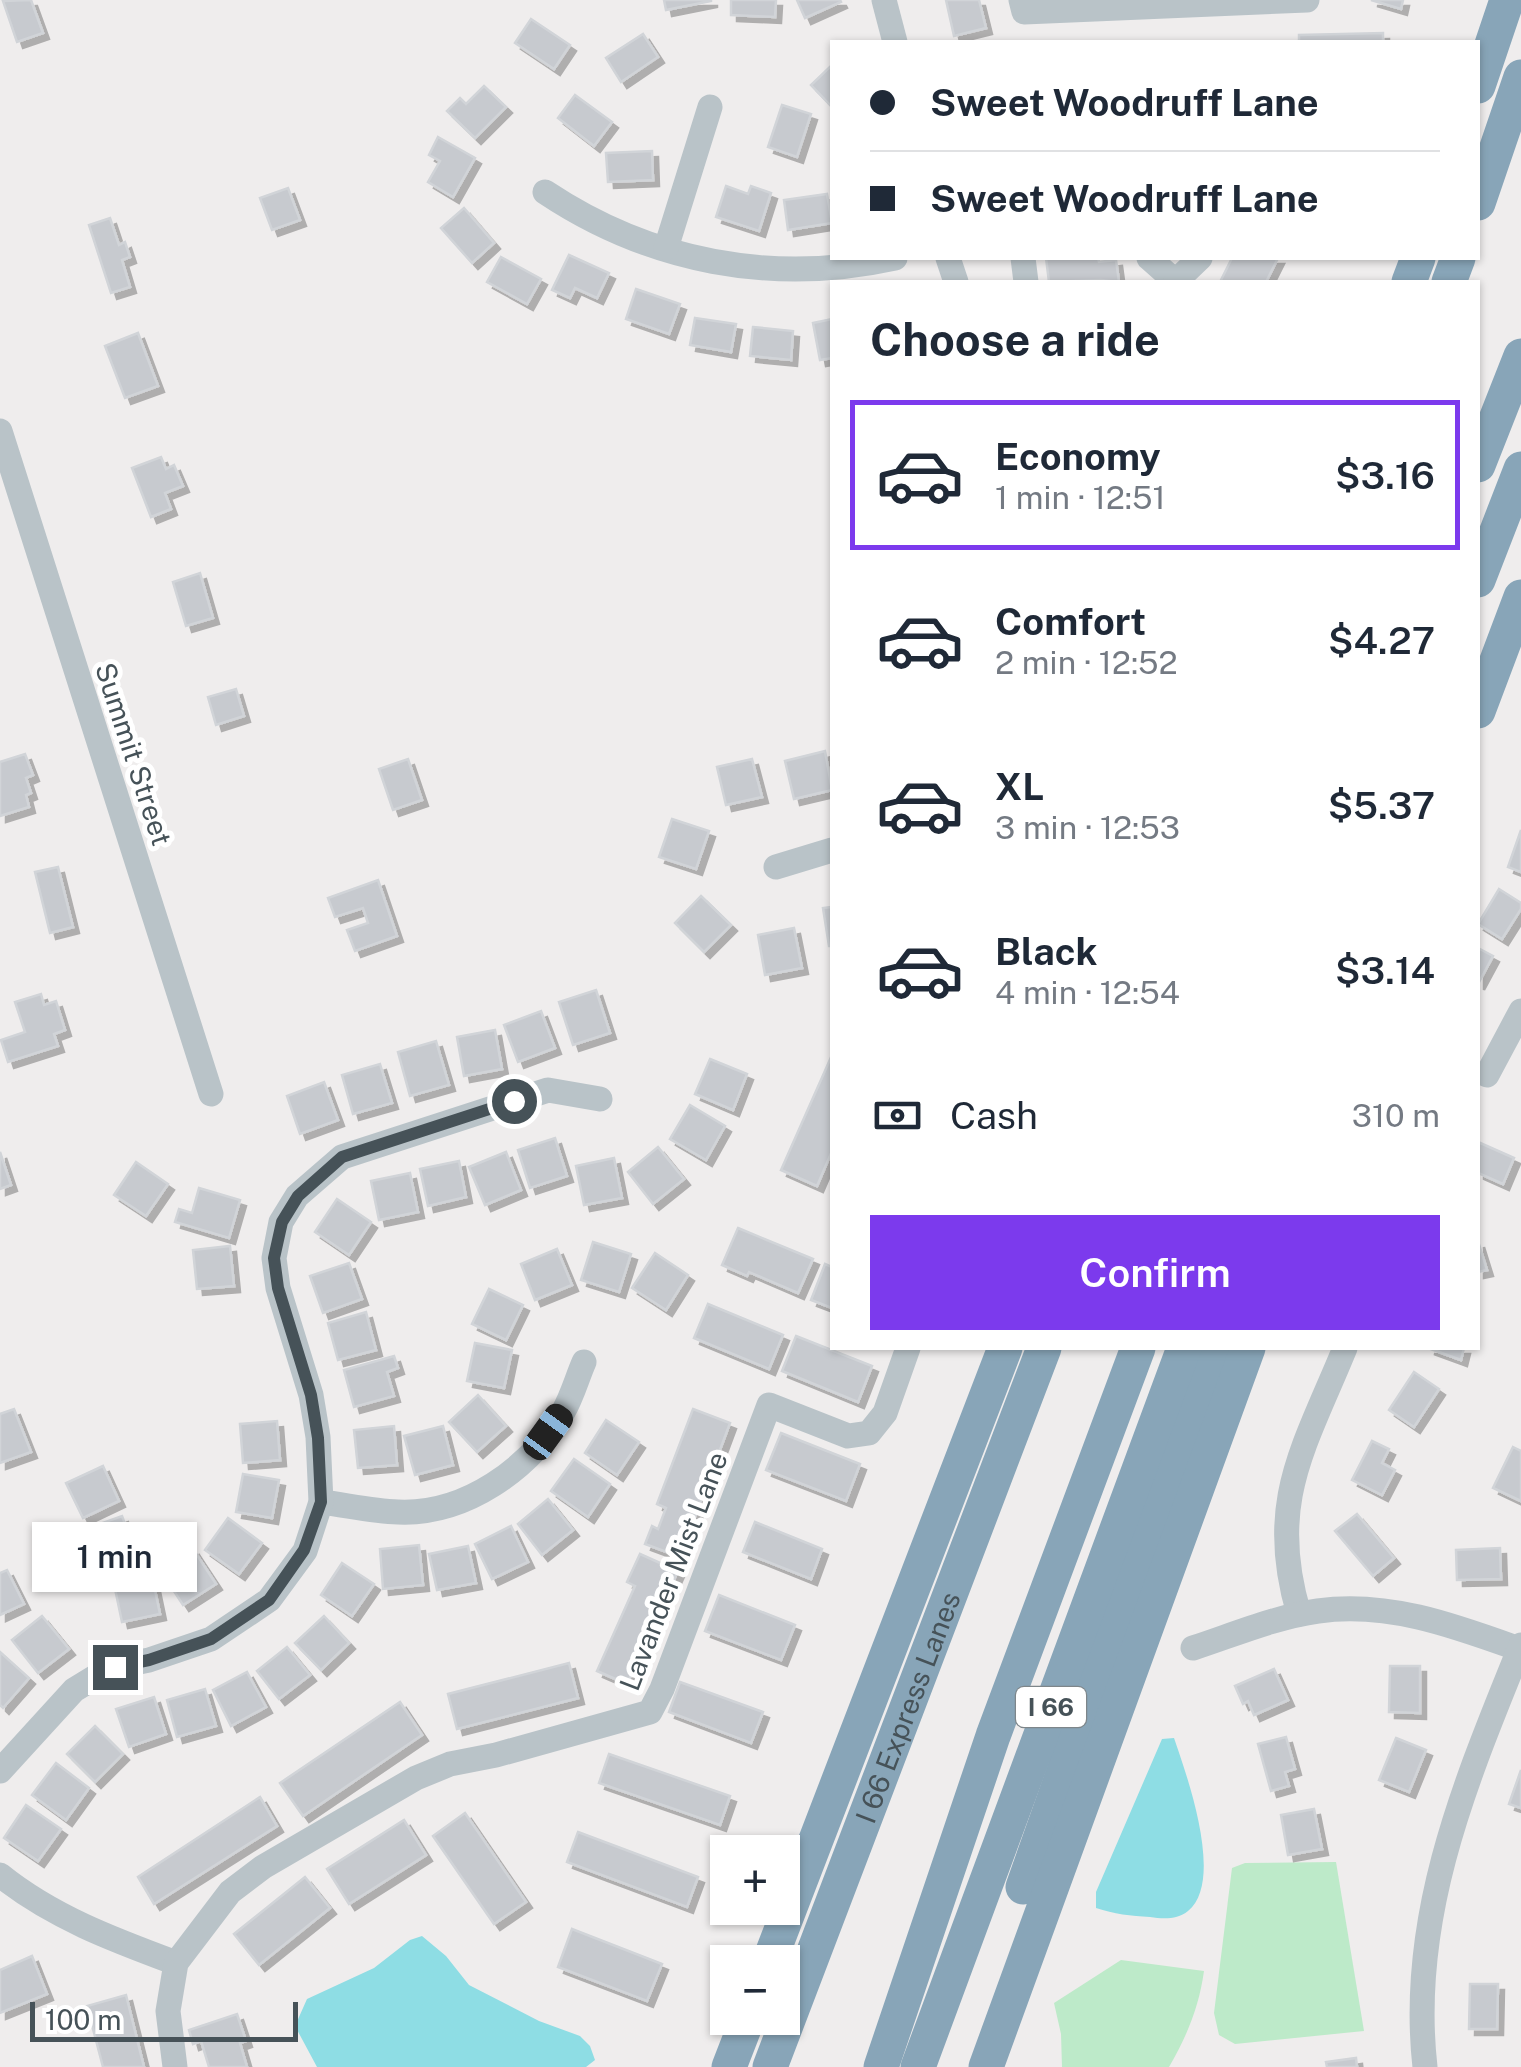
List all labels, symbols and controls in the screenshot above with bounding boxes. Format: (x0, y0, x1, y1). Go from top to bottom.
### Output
text: Sweet Woodruff Lane (930, 80, 1319, 125)
text: Sweet Woodruff Lane (930, 176, 1319, 221)
text: Choose a ride (870, 313, 1160, 366)
icon: car (875, 430, 965, 520)
text: Economy (995, 434, 1161, 479)
text: $3.16 (1335, 453, 1435, 498)
text: 1 min · 12:51 (995, 479, 1166, 516)
icon: car (875, 595, 965, 685)
text: Comfort (995, 599, 1146, 644)
text: $4.27 (1328, 618, 1435, 663)
text: 2 min · 12:52 (995, 644, 1178, 681)
street label: Summit Street (89, 659, 179, 849)
icon: car (875, 760, 965, 850)
text: XL (995, 764, 1044, 809)
text: $5.37 (1328, 783, 1435, 828)
text: 3 min · 12:53 (995, 809, 1180, 846)
icon: car (875, 925, 965, 1015)
text: Black (995, 929, 1098, 974)
text: $3.14 (1335, 948, 1435, 993)
text: 4 min · 12:54 (995, 974, 1180, 1011)
route start (492, 1079, 537, 1124)
icon: cash (870, 1088, 925, 1143)
text: Cash (950, 1093, 1038, 1138)
text: 310 m (1352, 1097, 1440, 1134)
button: Confirm (870, 1215, 1440, 1330)
car (518, 1399, 578, 1465)
street label: Lavander Mist Lane (612, 1447, 734, 1695)
callout: 1 min (32, 1522, 198, 1592)
text: 1 min (76, 1538, 153, 1575)
street label: I 66 Express Lanes (848, 1587, 966, 1827)
route end (93, 1645, 138, 1690)
road number: I 66 (1016, 1687, 1086, 1727)
map controls (710, 1835, 800, 2035)
button: + (710, 1835, 800, 1925)
button: − (710, 1945, 800, 2035)
scale bar (30, 1997, 298, 2042)
text: 100 m (45, 2003, 122, 2036)

